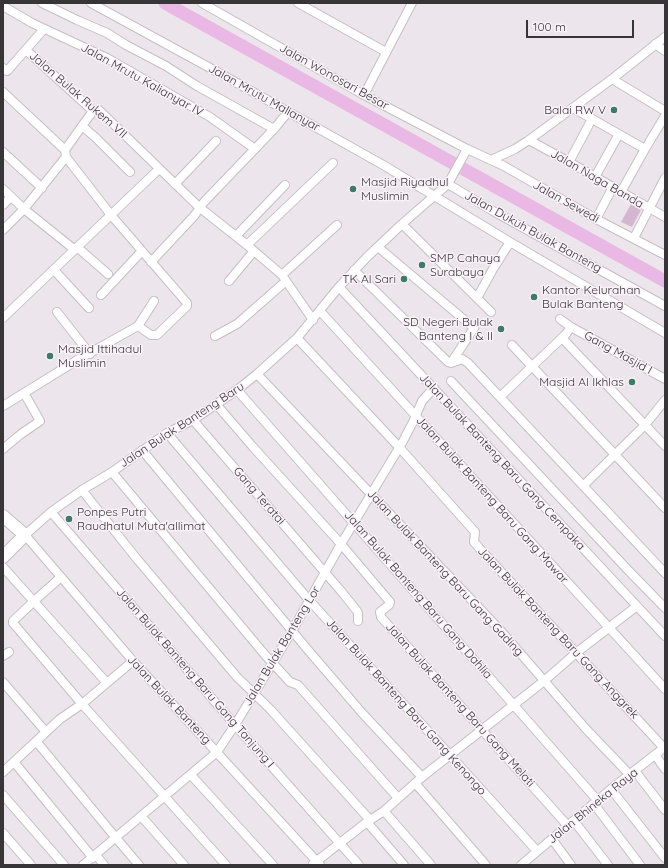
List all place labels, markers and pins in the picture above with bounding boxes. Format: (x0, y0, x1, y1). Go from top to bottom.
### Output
place label: Balai RW V (544, 103, 606, 117)
marker: Balai RW V (609, 105, 619, 115)
place label: Masjid Riyadhul Muslimin (361, 175, 449, 203)
marker: Masjid Riyadhul Muslimin (348, 184, 358, 194)
place label: SMP Cahaya Surabaya (430, 251, 500, 279)
marker: SMP Cahaya Surabaya (417, 260, 427, 270)
place label: TK Al Sari (342, 272, 396, 286)
marker: TK Al Sari (399, 274, 409, 284)
place label: Kantor Kelurahan Bulak Banteng (542, 283, 640, 311)
marker: Kantor Kelurahan Bulak Banteng (529, 292, 539, 302)
place label: SD Negeri Bulak Banteng I & II (403, 315, 493, 343)
marker: SD Negeri Bulak Banteng I & II (496, 324, 506, 334)
place label: Masjid Ittihadul Muslimin (58, 342, 142, 370)
marker: Masjid Ittihadul Muslimin (45, 351, 55, 361)
place label: Masjid Al Ikhlas (539, 375, 624, 389)
marker: Masjid Al Ikhlas (627, 377, 637, 387)
place label: Ponpes Putri Raudhatul Muta'allimat (77, 505, 205, 533)
marker: Ponpes Putri Raudhatul Muta'allimat (64, 514, 74, 524)

